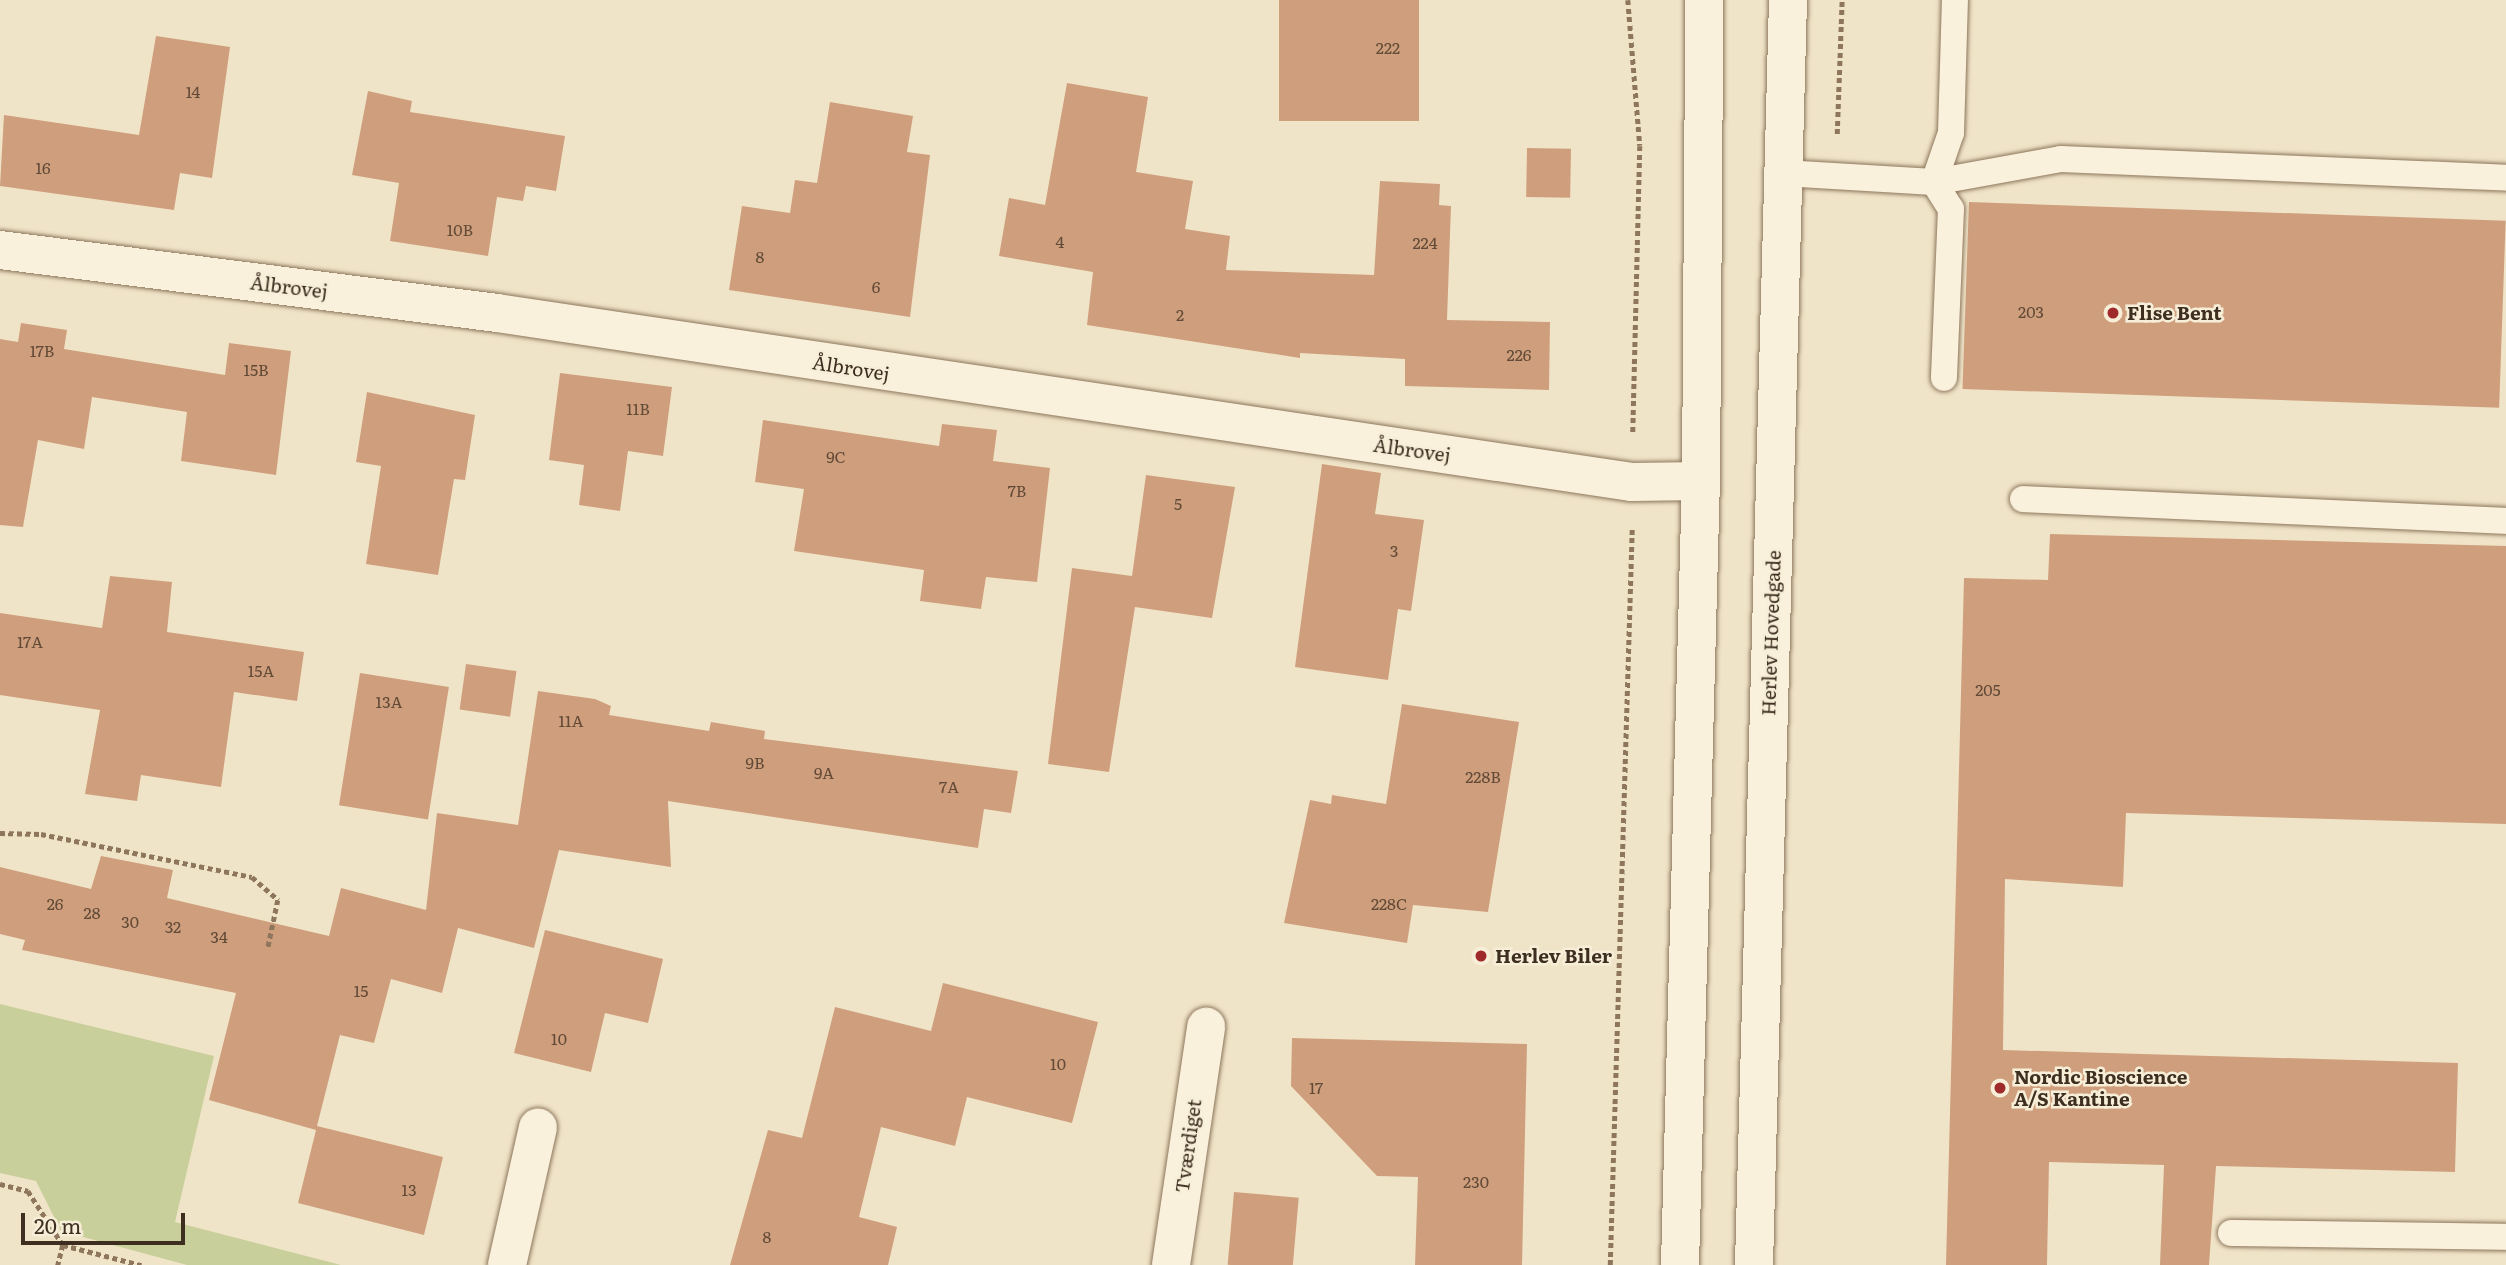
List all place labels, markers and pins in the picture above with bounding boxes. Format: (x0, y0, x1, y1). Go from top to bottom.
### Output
place label: Flise Bent (2127, 302, 2222, 324)
marker: Flise Bent (2105, 305, 2121, 321)
place label: Herlev Biler (1495, 945, 1612, 967)
marker: Herlev Biler (1473, 948, 1489, 964)
place label: Nordic Bioscience A/S Kantine (2014, 1066, 2187, 1110)
marker: Nordic Bioscience A/S Kantine (1992, 1080, 2008, 1096)

